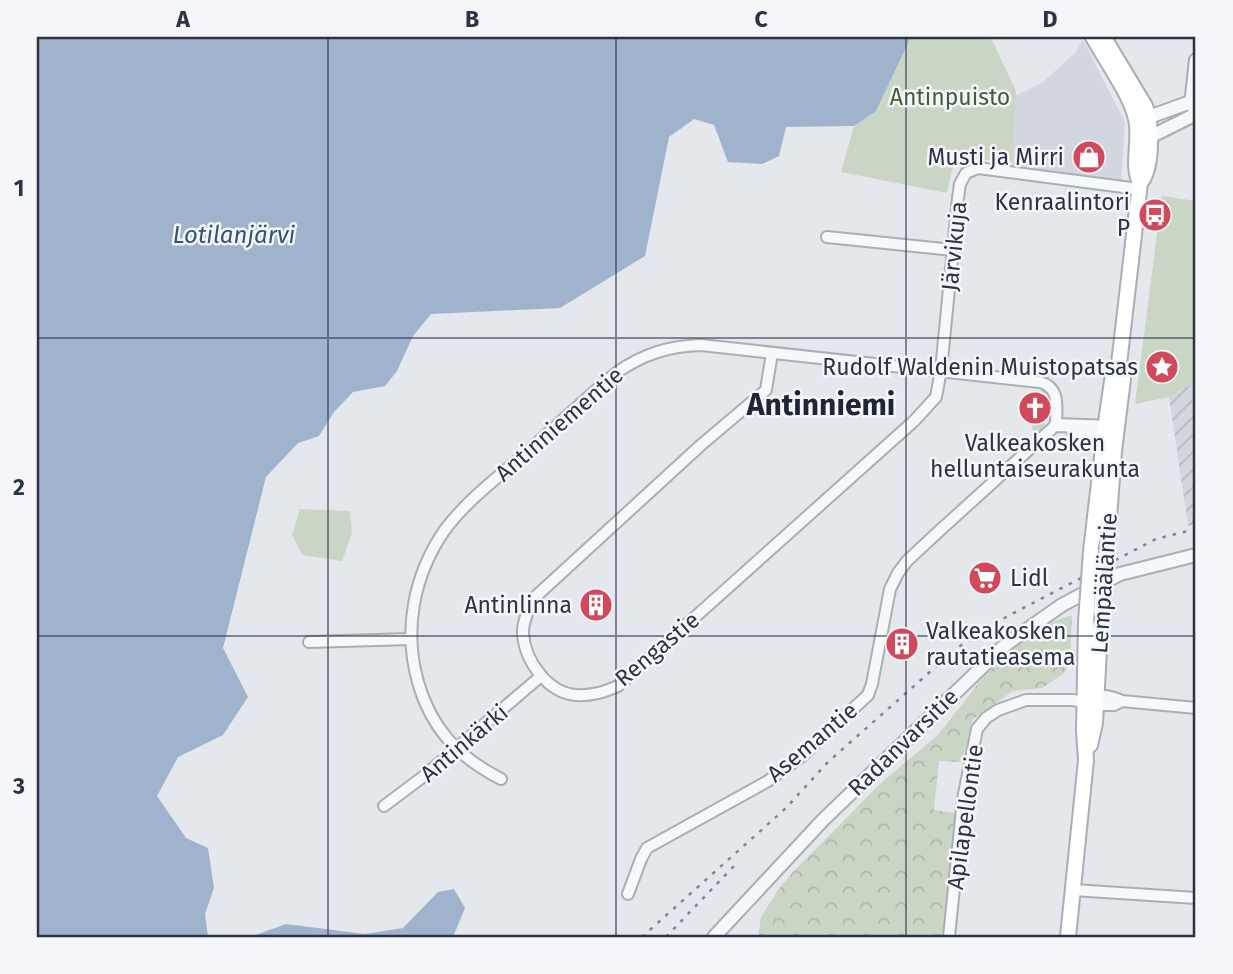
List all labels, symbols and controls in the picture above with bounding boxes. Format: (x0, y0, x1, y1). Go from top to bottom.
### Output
text: A (175, 5, 190, 33)
text: B (465, 5, 479, 33)
text: C (754, 5, 768, 33)
text: D (1043, 5, 1058, 33)
park label: Antinpuisto (890, 83, 1010, 111)
shop icon: Musti ja Mirri (1070, 138, 1108, 176)
place label: Musti ja Mirri (927, 143, 1064, 171)
text: 1 (14, 174, 24, 202)
place label: Kenraalintori P (995, 188, 1130, 242)
bus stop icon: Kenraalintori P (1136, 196, 1174, 234)
street label: Järvikuja (935, 200, 973, 292)
water label: Lotilanjärvi (173, 221, 296, 249)
place icon: Rudolf Waldenin Muistopatsas (1143, 348, 1181, 386)
place label: Rudolf Waldenin Muistopatsas (822, 353, 1138, 381)
street label: Antinniementie (489, 361, 629, 487)
district label: Antinniemi (746, 387, 895, 423)
church icon: Valkeakosken helluntaiseurakunta (1016, 389, 1054, 427)
place label: Valkeakosken helluntaiseurakunta (930, 429, 1140, 483)
text: 2 (13, 473, 25, 501)
street label: Lempääläntie (1085, 512, 1123, 654)
supermarket icon: Lidl (966, 559, 1004, 597)
place label: Lidl (1010, 564, 1049, 592)
building icon: Antinlinna (577, 586, 615, 624)
place label: Antinlinna (464, 591, 572, 619)
street label: Rengastie (609, 606, 705, 692)
place label: Valkeakosken rautatieasema (926, 617, 1076, 671)
building icon: Valkeakosken rautatieasema (883, 625, 921, 663)
street label: Radanvarsitie (842, 682, 964, 802)
street label: Asemantie (761, 696, 863, 788)
street label: Antinkärki (414, 698, 514, 788)
street label: Apilapellontie (941, 743, 989, 891)
text: 3 (12, 772, 25, 800)

